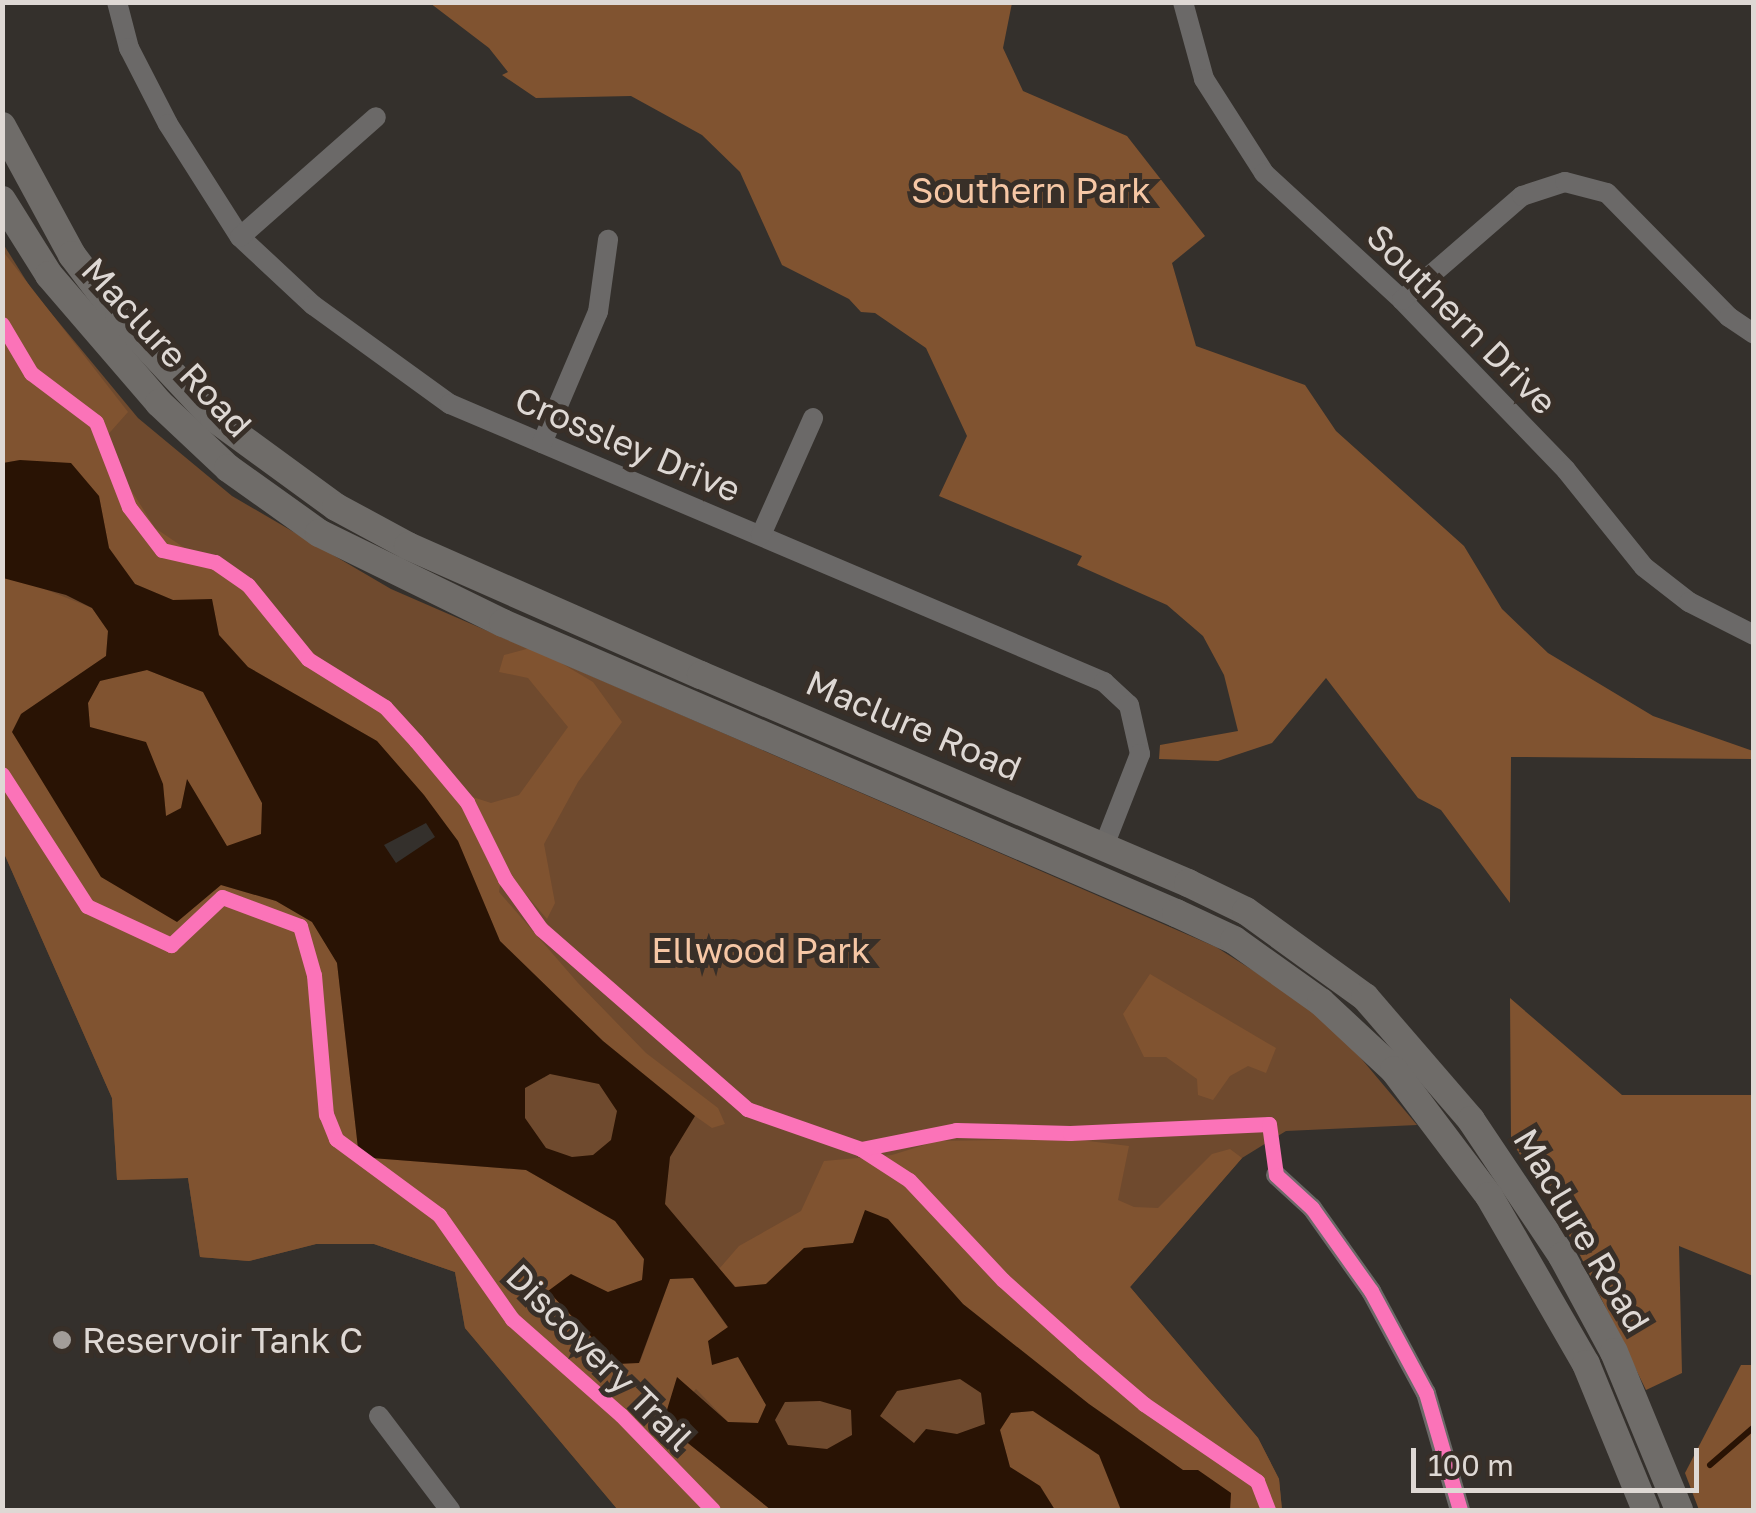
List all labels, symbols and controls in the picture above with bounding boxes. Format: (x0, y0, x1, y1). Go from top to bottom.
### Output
park label: Southern Park (911, 169, 1151, 211)
street label: Southern Drive (1358, 215, 1566, 423)
street label: Maclure Road (73, 249, 261, 445)
street label: Crossley Drive (509, 378, 747, 510)
street label: Maclure Road (800, 661, 1028, 789)
park label: Ellwood Park (651, 929, 871, 971)
street label: Maclure Road (1505, 1121, 1659, 1339)
street label: Discovery Trail (498, 1255, 702, 1459)
place label: Reservoir Tank C (82, 1319, 363, 1361)
marker: Reservoir Tank C (51, 1329, 73, 1351)
scale bar (1416, 1428, 1704, 1490)
text: 100 m (1428, 1447, 1514, 1483)

